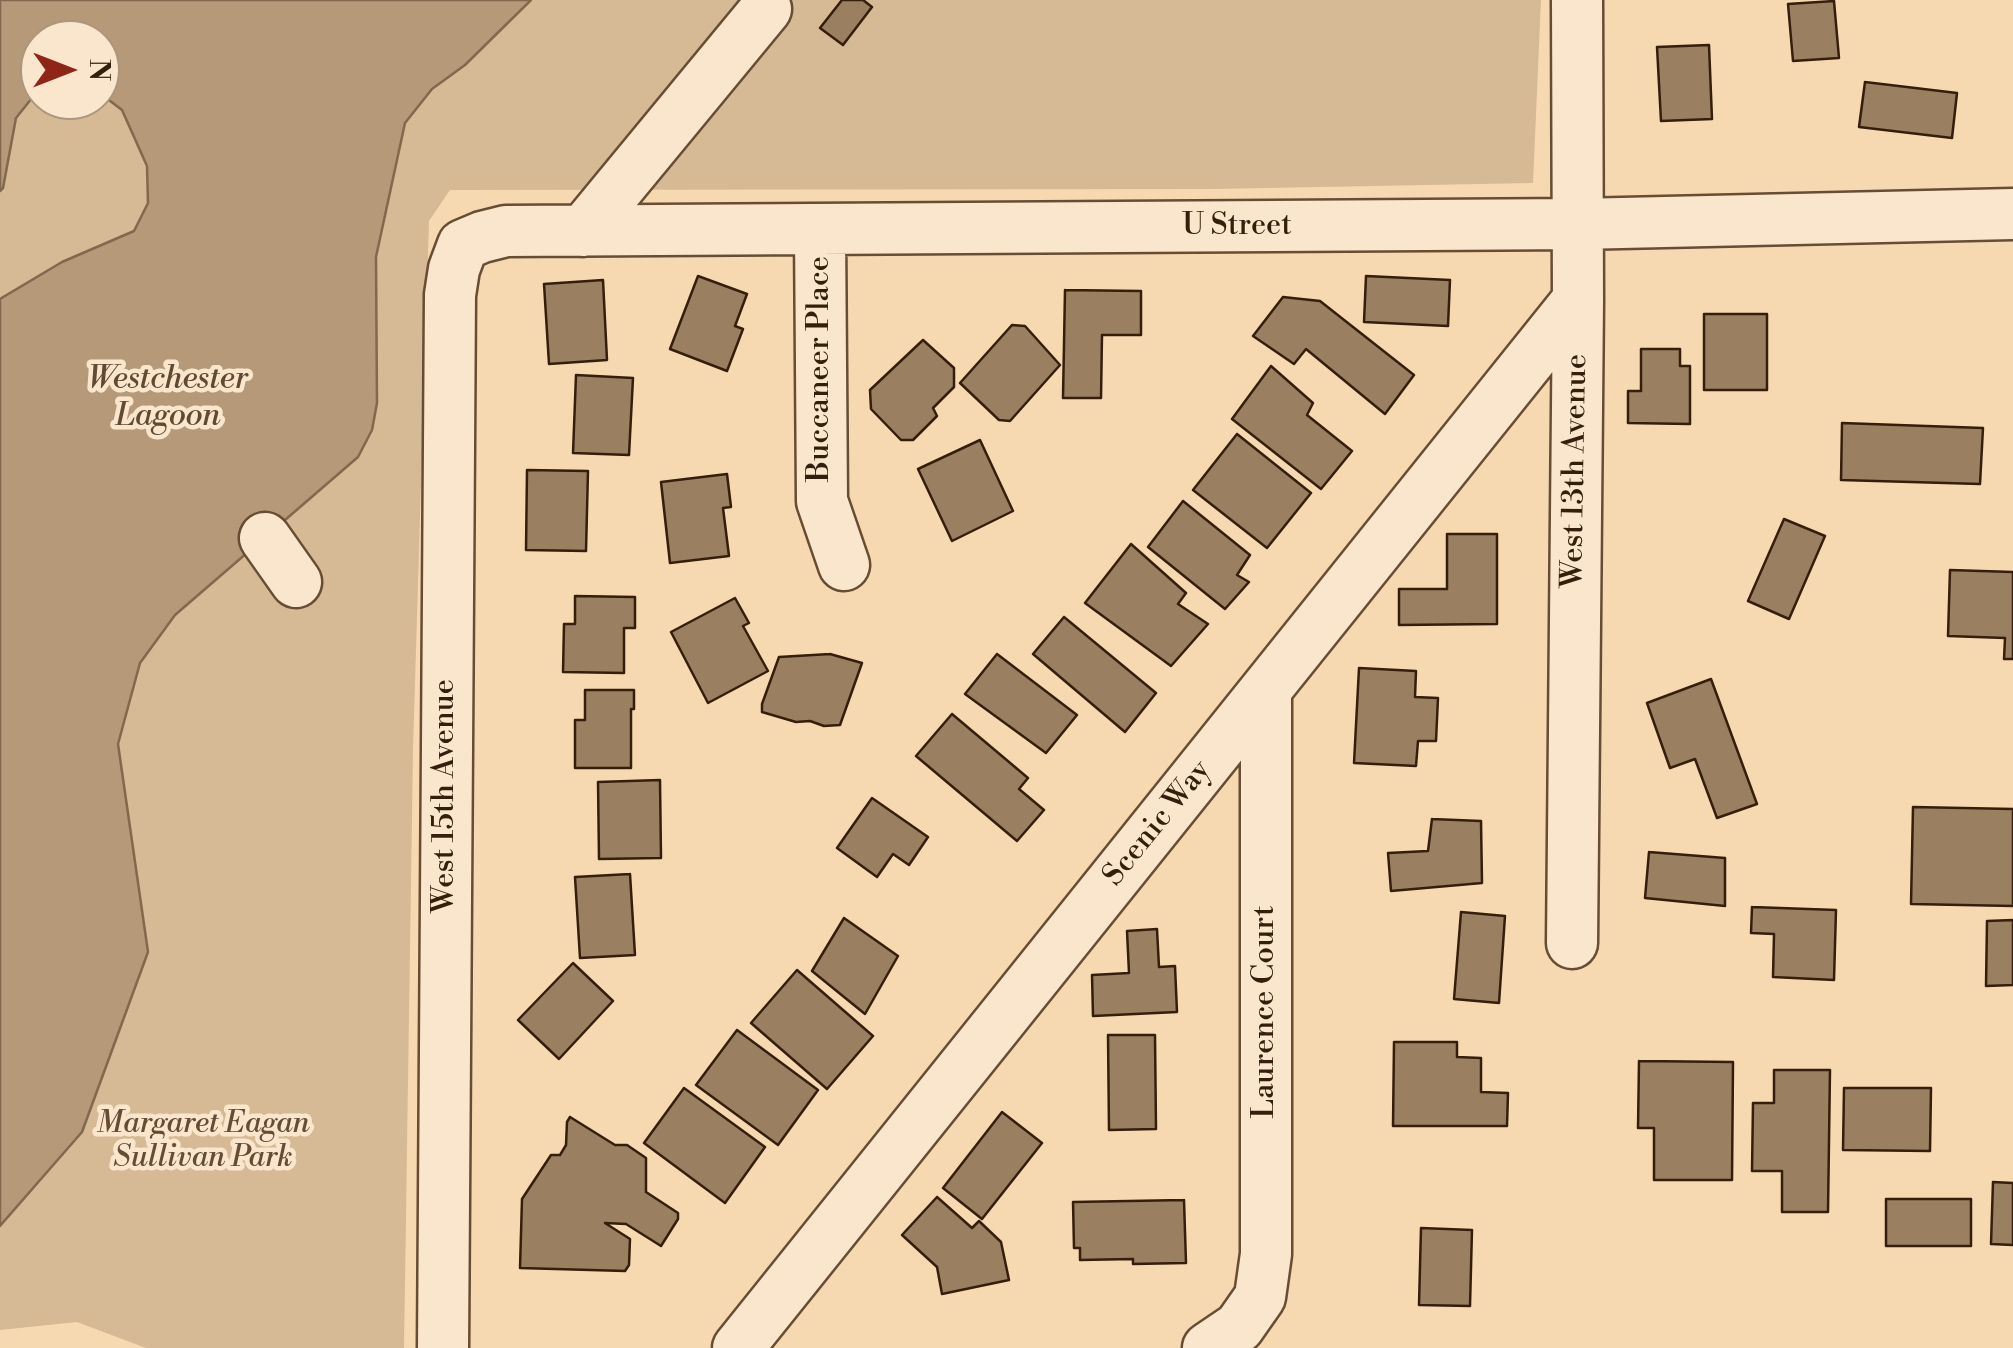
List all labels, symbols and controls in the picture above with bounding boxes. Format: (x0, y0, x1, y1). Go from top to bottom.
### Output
north arrow (20, 20, 120, 120)
text: N (81, 59, 116, 81)
street label: U Street (1182, 209, 1292, 245)
street label: Buccaneer Place (803, 256, 839, 482)
street label: West 13th Avenue (1556, 354, 1596, 588)
water label: Westchester Lagoon (88, 361, 248, 436)
street label: West 15th Avenue (428, 679, 464, 913)
street label: Scenic Way (1096, 754, 1220, 894)
street label: Laurence Court (1248, 905, 1284, 1119)
park label: Margaret Eagan Sullivan Park (97, 1107, 309, 1178)

